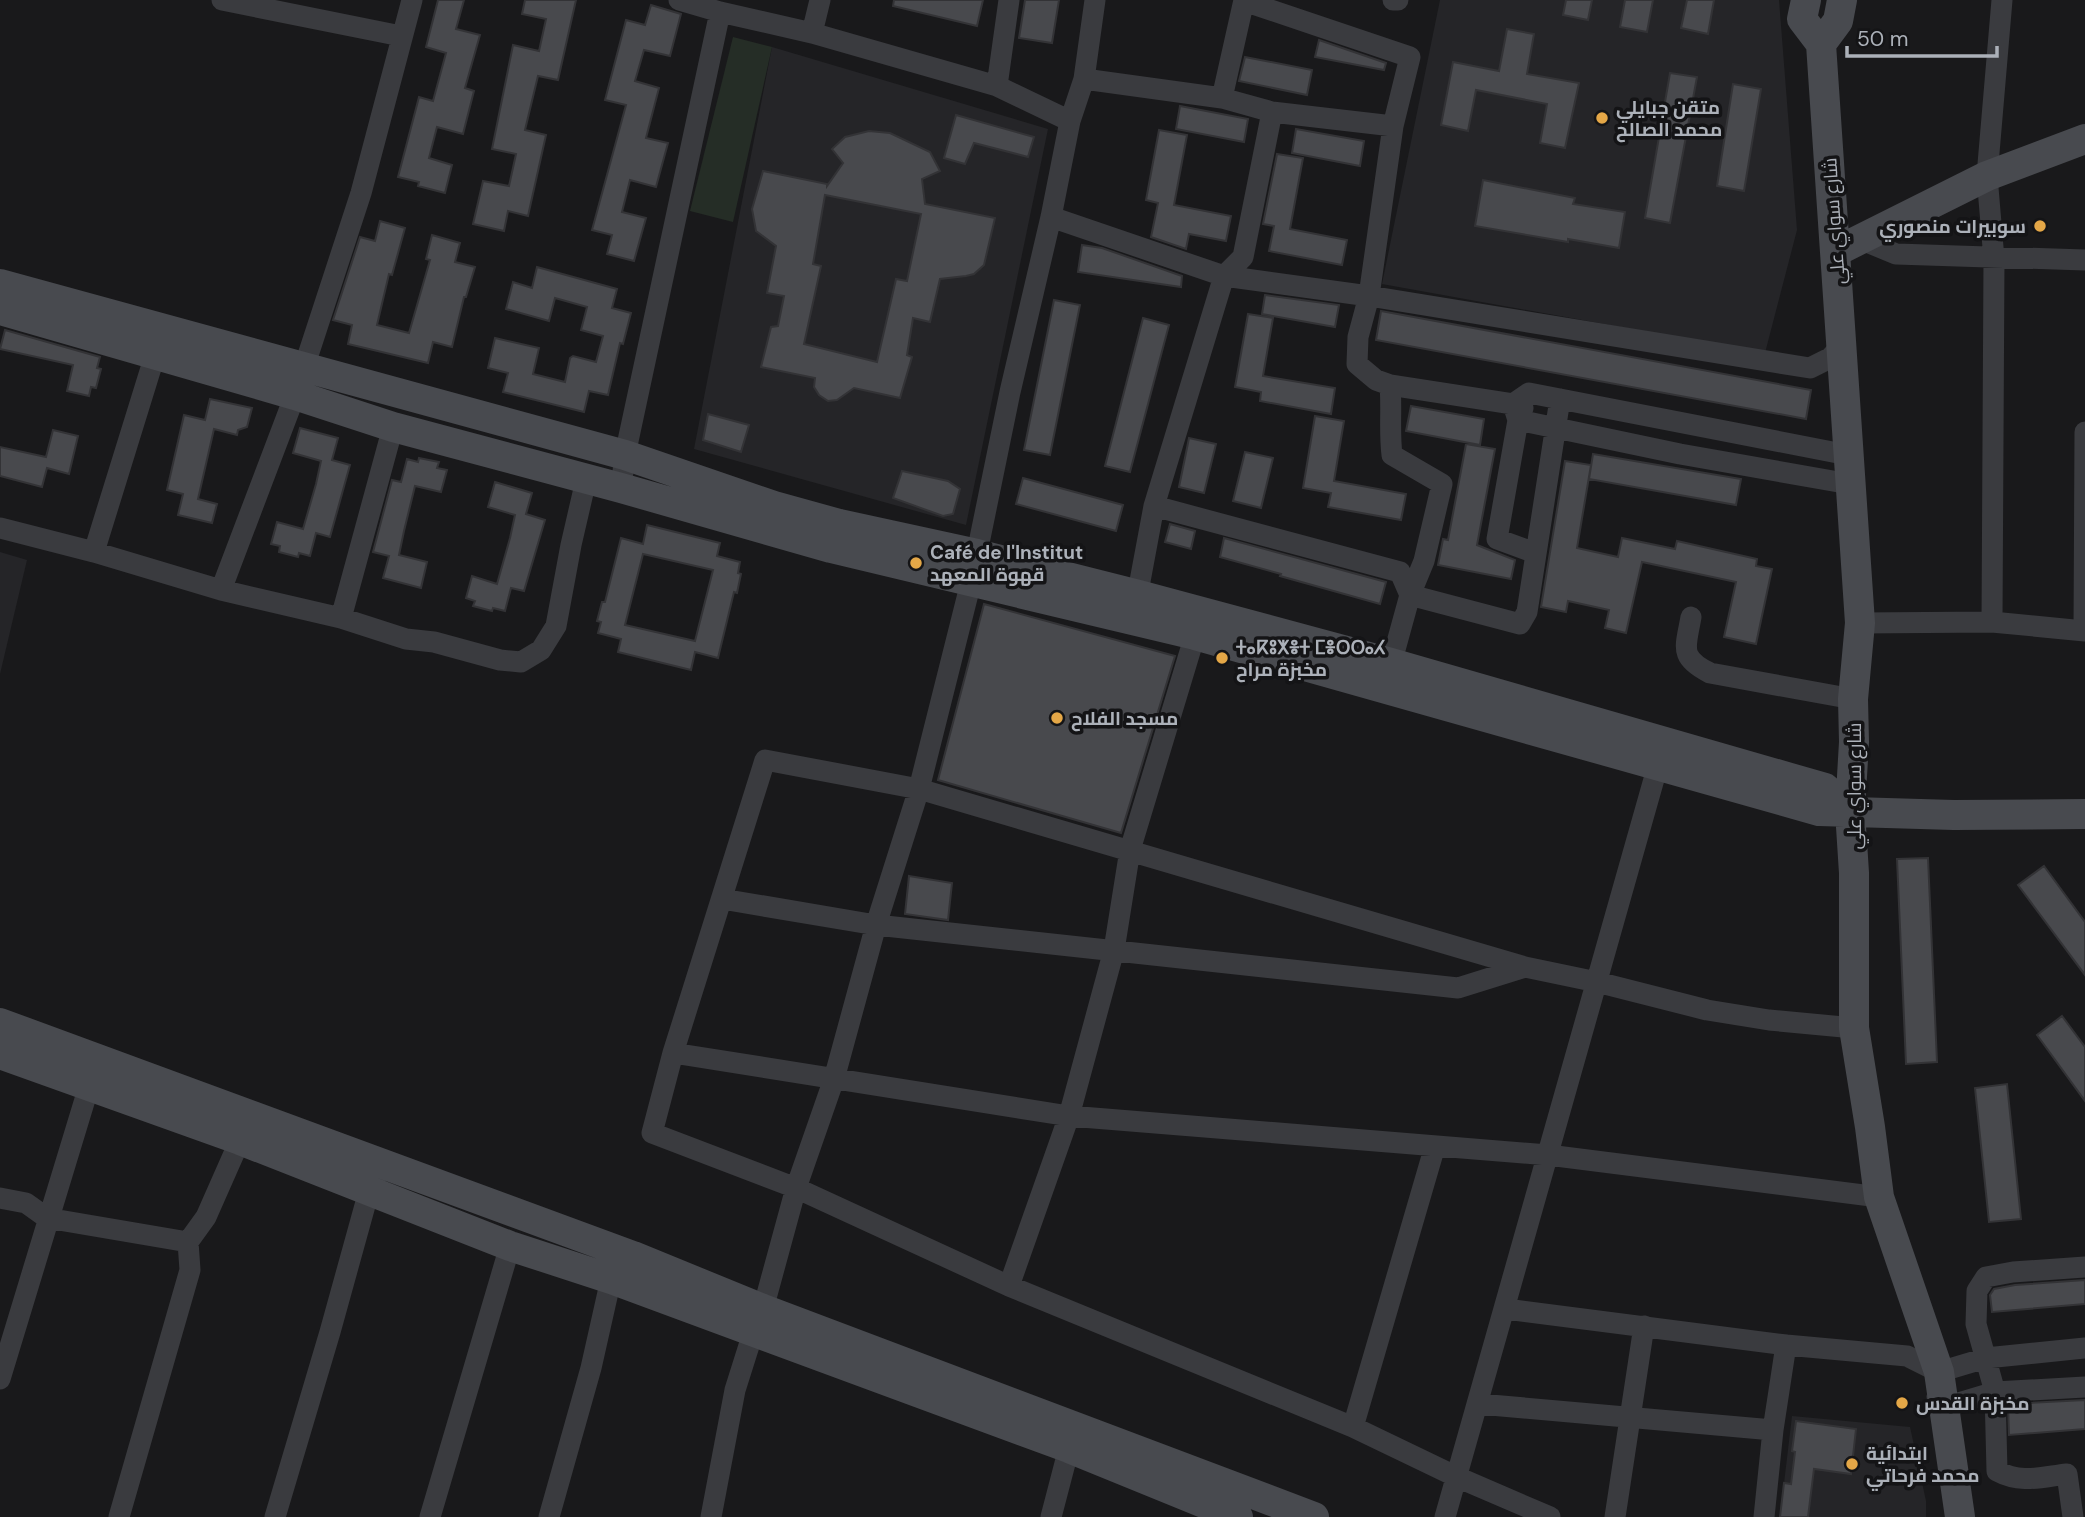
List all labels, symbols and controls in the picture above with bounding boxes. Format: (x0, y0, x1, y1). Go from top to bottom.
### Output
scale bar (1847, 14, 1997, 58)
text: 50 m (1857, 25, 1908, 53)
place label: متقن جبايلي محمد الصالح (1616, 95, 1722, 143)
marker: متقن جبايلي محمد الصالح (1594, 110, 1610, 126)
street label: شارع سواي علي (1817, 157, 1853, 285)
place label: سوبيرات منصوري (1879, 214, 2026, 242)
marker: سوبيرات منصوري (2032, 218, 2048, 234)
place label: Café de l'Institut قهوة المعهد (930, 540, 1083, 587)
marker: Café de l'Institut قهوة المعهد (908, 555, 924, 571)
place label: ⵜⴰⴽⵓⵅⴻⵜ ⵎⴻⵔⵔⴰⵃ مخبزة مراح (1236, 635, 1386, 683)
marker: ⵜⴰⴽⵓⵅⴻⵜ ⵎⴻⵔⵔⴰⵃ مخبزة مراح (1214, 650, 1230, 666)
place label: مسجد الفلاح (1071, 706, 1178, 732)
marker: مسجد الفلاح (1049, 710, 1065, 726)
street label: شارع سواي علي (1842, 723, 1869, 849)
place label: مخبزة القدس (1916, 1391, 2030, 1416)
marker: مخبزة القدس (1894, 1395, 1910, 1411)
place label: ابتدائية محمد فرحاتي (1866, 1441, 1980, 1491)
marker: ابتدائية محمد فرحاتي (1844, 1456, 1860, 1472)

